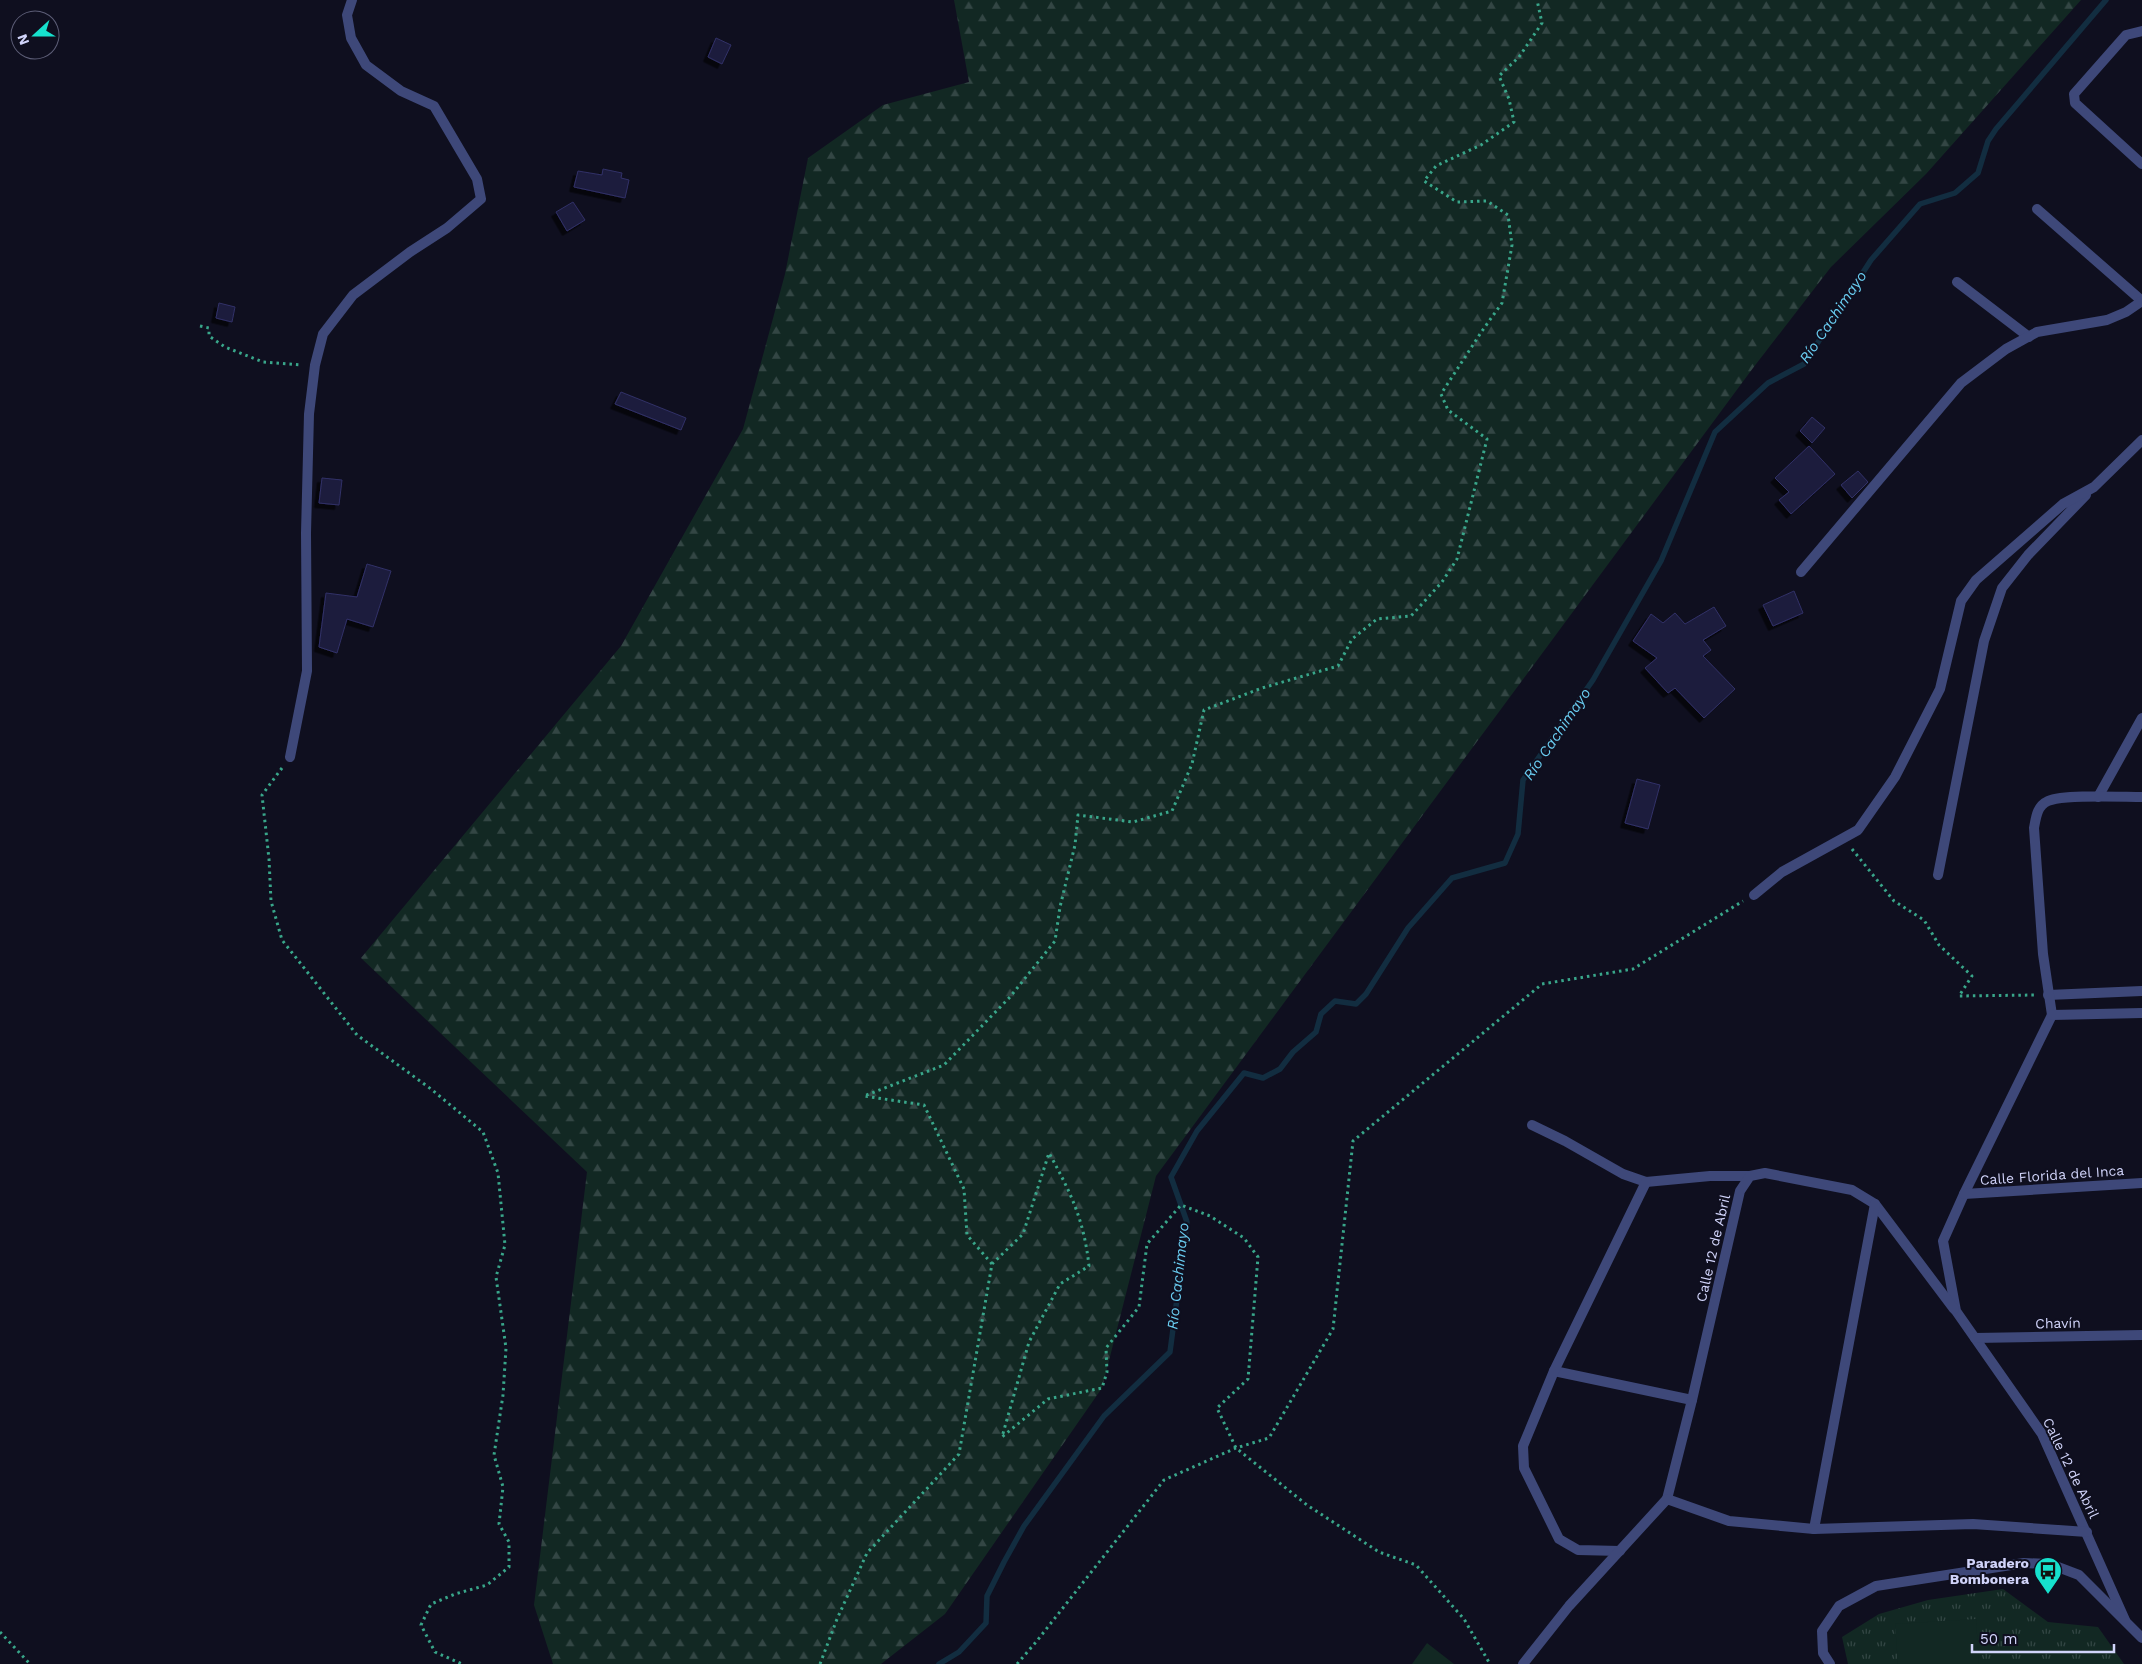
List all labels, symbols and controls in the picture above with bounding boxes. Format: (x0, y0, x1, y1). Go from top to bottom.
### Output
north arrow (10, 10, 60, 60)
text: N (14, 32, 32, 47)
water label: Río Cachimayo (1795, 267, 1871, 367)
water label: Río Cachimayo (1519, 684, 1595, 784)
street label: Calle Florida del Inca (1979, 1162, 2125, 1188)
street label: Calle 12 de Abril (1693, 1192, 1733, 1303)
water label: Río Cachimayo (1163, 1222, 1193, 1330)
street label: Chavín (2035, 1315, 2081, 1331)
street label: Calle 12 de Abril (2040, 1415, 2103, 1522)
place label: Paradero Bombonera (1950, 1555, 2030, 1587)
bus stop icon: Paradero Bombonera (2033, 1556, 2063, 1595)
scale bar (1972, 1622, 2114, 1654)
text: 50 m (1980, 1630, 2017, 1648)

